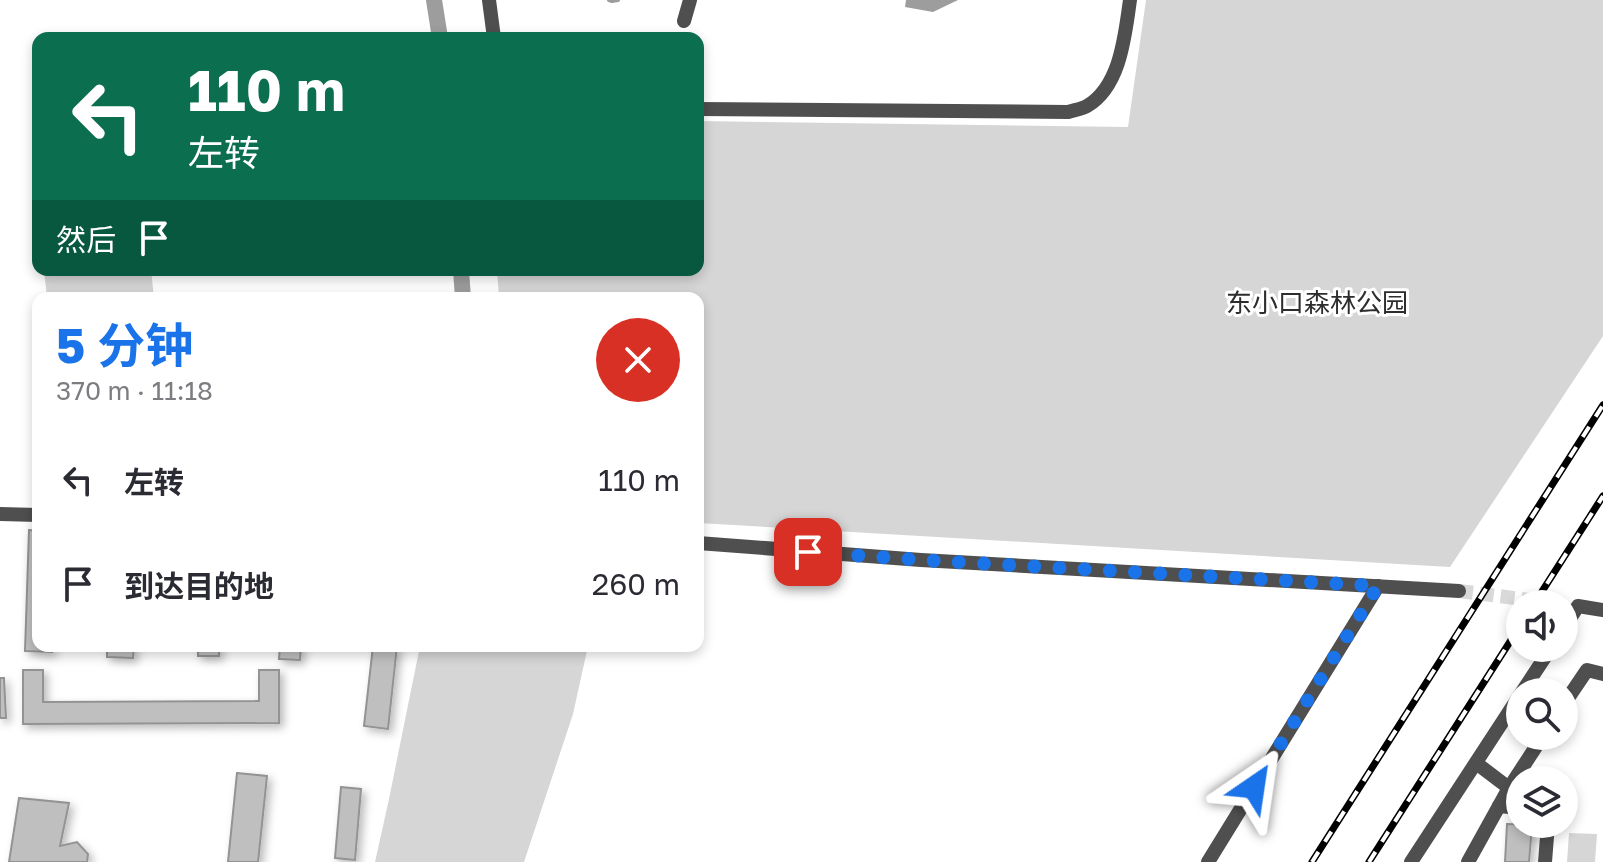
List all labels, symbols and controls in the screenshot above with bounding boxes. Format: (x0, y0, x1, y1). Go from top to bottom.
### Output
text: 110 m (188, 56, 345, 123)
icon: left (56, 64, 160, 168)
text: 左转 (188, 131, 260, 174)
icon: arrive (132, 216, 176, 260)
text: 然后 (56, 222, 116, 258)
park label: 东小口森林公园 (1226, 287, 1408, 318)
text: 5 分钟 (56, 316, 193, 374)
button: close (596, 318, 680, 402)
text: 370 m · 11:18 (56, 375, 213, 406)
icon: left (56, 458, 100, 502)
text: 110 m (598, 462, 680, 498)
text: 左转 (124, 464, 184, 500)
pin (774, 518, 842, 586)
icon: arrive (786, 530, 830, 574)
icon: arrive (56, 562, 100, 606)
text: 260 m (592, 566, 680, 602)
text: 到达目的地 (124, 568, 274, 604)
map controls (1506, 590, 1578, 838)
button: sound (1506, 590, 1578, 662)
button: search (1506, 678, 1578, 750)
position arrow (1212, 745, 1296, 829)
button: layers (1506, 766, 1578, 838)

